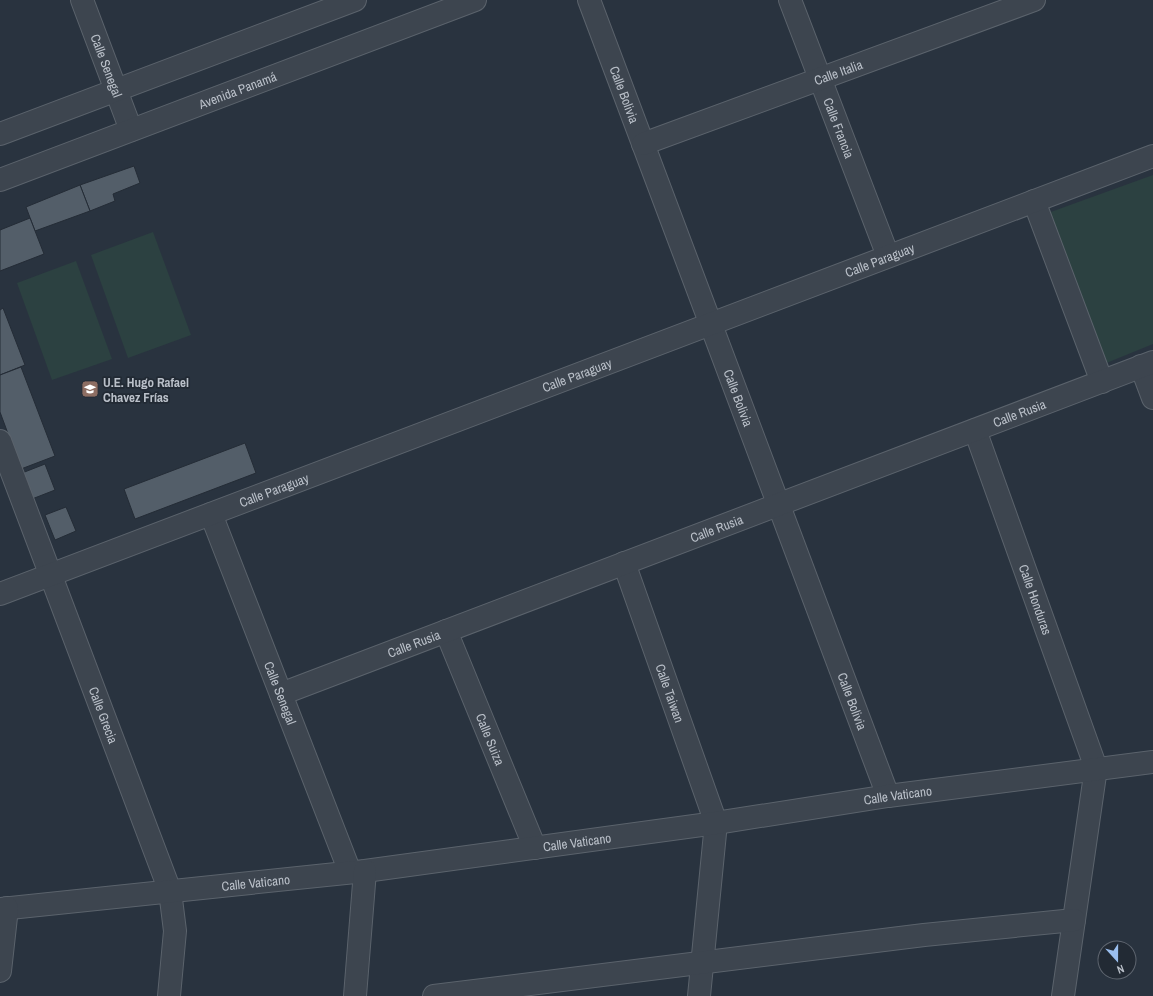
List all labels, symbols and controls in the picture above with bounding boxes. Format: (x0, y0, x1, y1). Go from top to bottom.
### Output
street label: Calle Senegal (87, 32, 126, 100)
street label: Calle Italia (812, 56, 865, 89)
street label: Calle Bolivia (606, 64, 643, 126)
street label: Avenida Panamá (196, 68, 279, 113)
street label: Calle Francia (819, 95, 858, 161)
street label: Calle Paraguay (843, 239, 918, 281)
street label: Calle Paraguay (540, 354, 615, 396)
street label: Calle Bolivia (719, 367, 756, 429)
place label: U.E. Hugo Rafael Chavez Frías (103, 374, 189, 406)
school or university icon: U.E. Hugo Rafael Chavez Frías (80, 379, 100, 399)
street label: Calle Rusia (991, 396, 1048, 431)
street label: Calle Paraguay (237, 469, 312, 511)
street label: Calle Rusia (688, 511, 746, 546)
street label: Calle Honduras (1015, 562, 1056, 637)
street label: Calle Rusia (385, 626, 443, 662)
street label: Calle Senegal (260, 659, 300, 727)
street label: Calle Taiwan (651, 662, 688, 725)
street label: Calle Bolivia (833, 670, 870, 732)
street label: Calle Grecia (85, 685, 122, 746)
street label: Calle Suiza (472, 711, 508, 768)
street label: Calle Vaticano (862, 782, 933, 809)
street label: Calle Vaticano (542, 829, 612, 856)
street label: Calle Vaticano (221, 871, 291, 895)
north arrow (1097, 940, 1137, 980)
text: N (1115, 962, 1126, 977)

